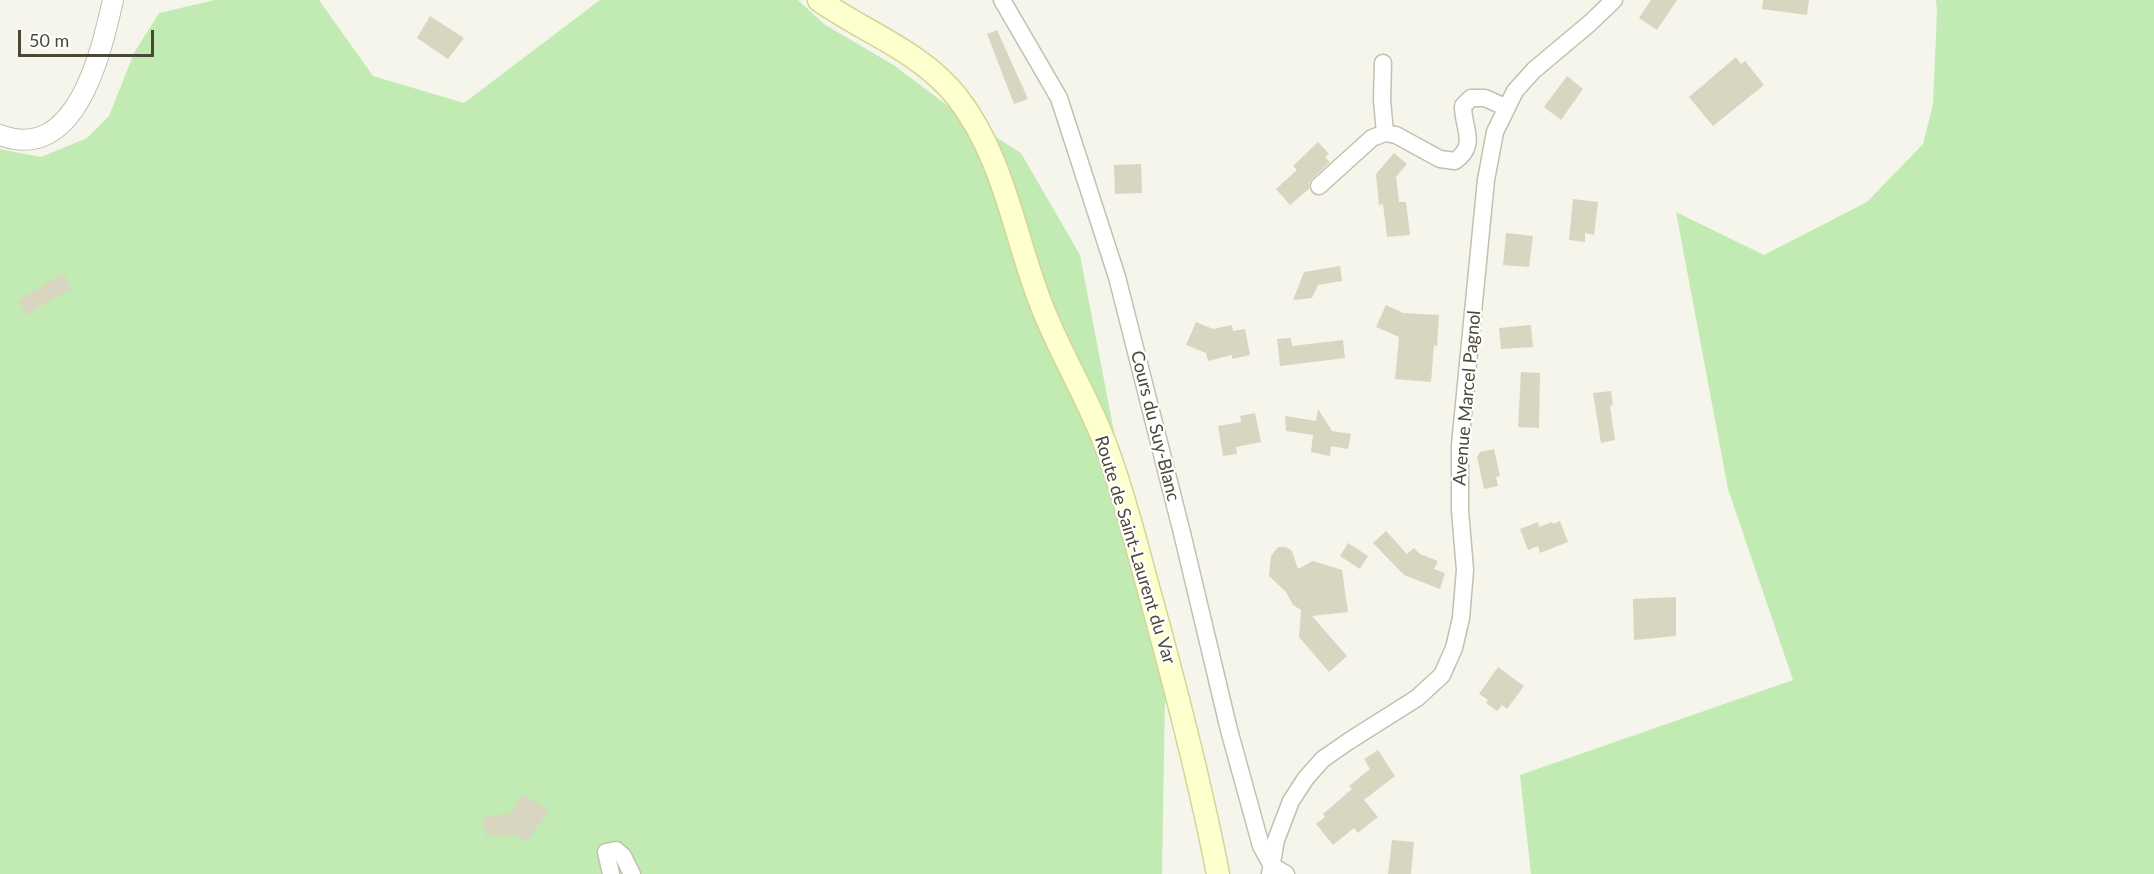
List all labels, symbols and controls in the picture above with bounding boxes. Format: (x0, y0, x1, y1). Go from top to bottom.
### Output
scale bar (21, 18, 158, 56)
text: 50 m (29, 29, 69, 51)
street label: Avenue Marcel Pagnol (1449, 309, 1485, 487)
street label: Cours du Suy-Blanc (1126, 348, 1184, 504)
street label: Route de Saint-Laurent du Var (1090, 433, 1180, 667)

